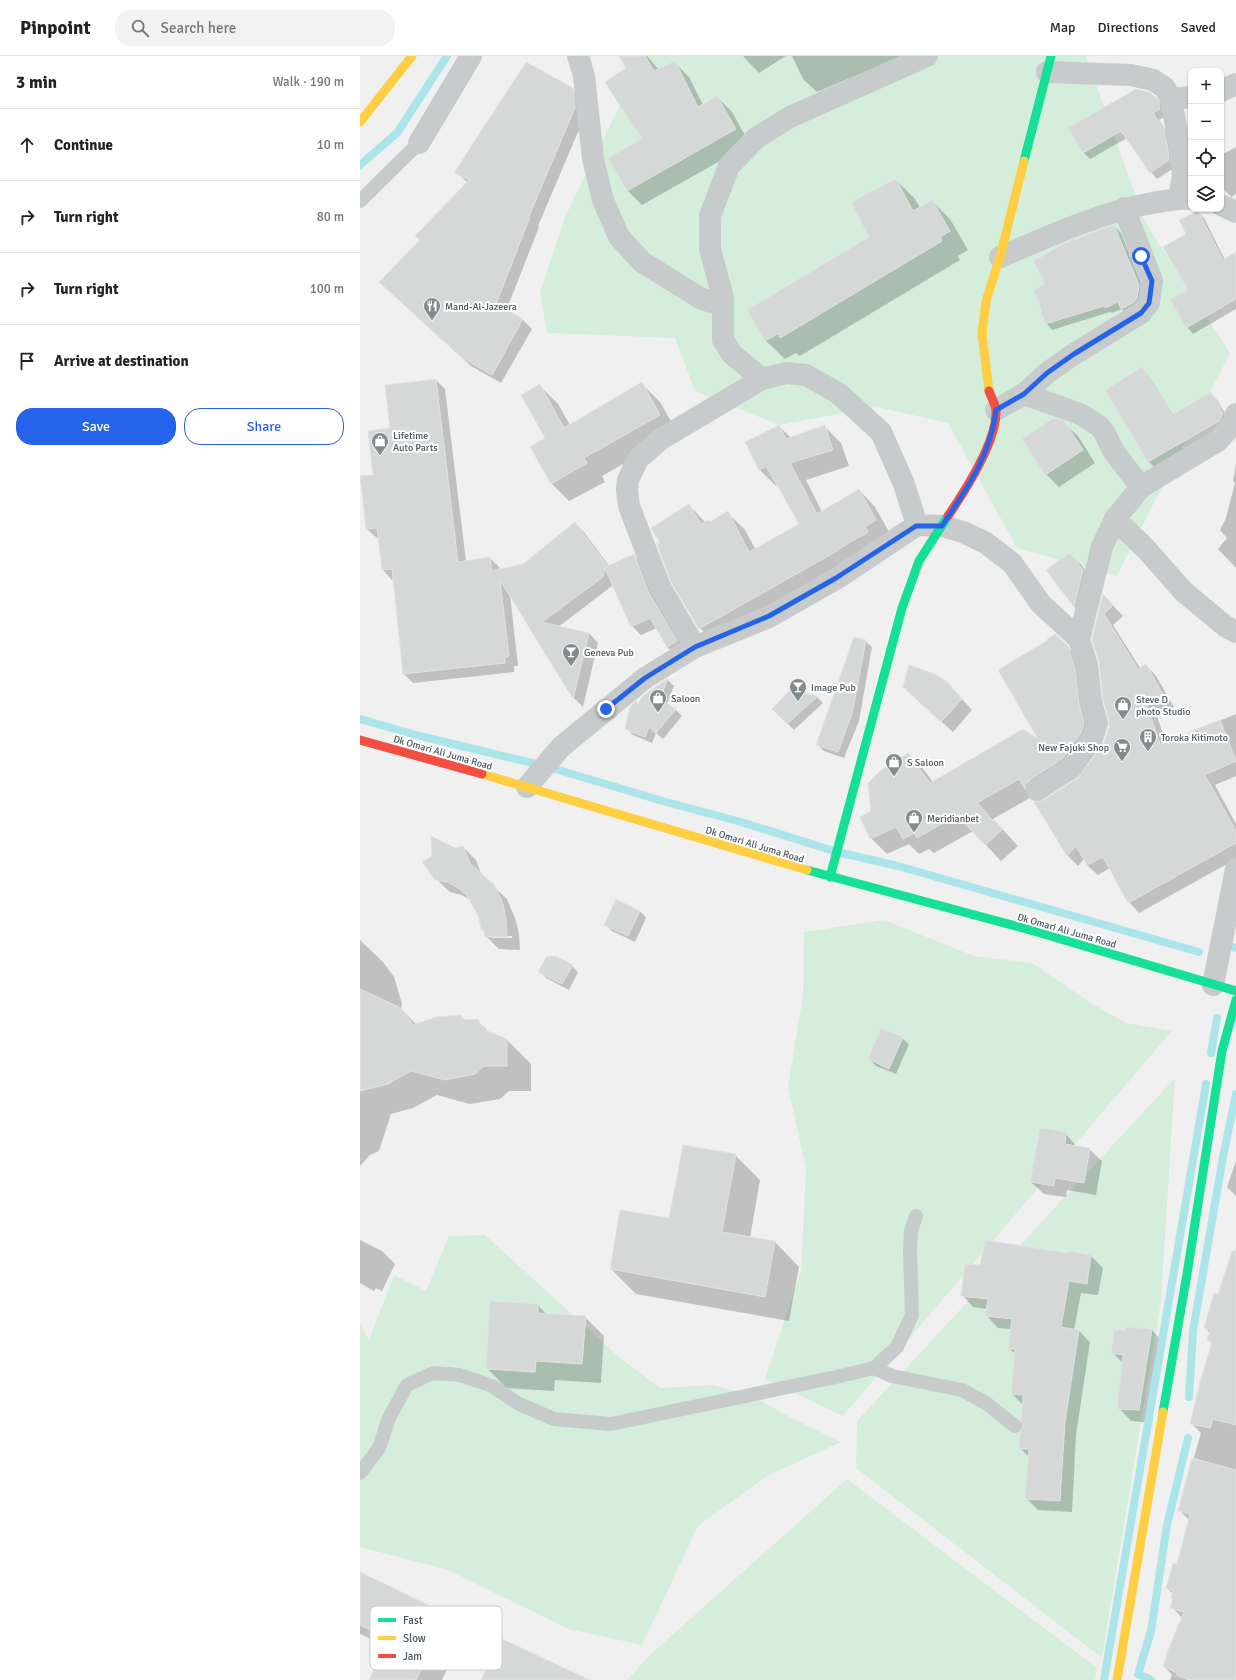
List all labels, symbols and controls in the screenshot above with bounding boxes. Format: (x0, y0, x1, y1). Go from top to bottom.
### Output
search box (115, 10, 395, 46)
text: Pinpoint (20, 16, 91, 40)
icon: search (129, 17, 151, 39)
text: Search here (161, 19, 236, 37)
text: Map (1050, 19, 1076, 36)
text: Directions (1098, 19, 1159, 36)
text: Saved (1181, 19, 1216, 36)
map controls (1188, 68, 1224, 212)
button: + (1188, 68, 1224, 104)
text: 3 min (16, 72, 57, 93)
text: Walk · 190 m (273, 74, 344, 90)
button: − (1188, 104, 1224, 140)
icon: ahead (16, 134, 38, 156)
text: Continue (54, 136, 113, 154)
text: 10 m (317, 137, 344, 153)
button: locate (1188, 140, 1224, 176)
button: layers (1188, 176, 1224, 212)
icon: right (16, 206, 38, 228)
text: Turn right (54, 208, 119, 226)
text: 80 m (317, 209, 344, 225)
route start (1132, 247, 1150, 265)
icon: right (16, 278, 38, 300)
text: Turn right (54, 280, 119, 298)
text: 100 m (310, 281, 344, 297)
restaurant icon: Mand-Al-Jazeera (422, 296, 442, 321)
place label: Mand-Al-Jazeera (445, 301, 517, 313)
icon: arrive (16, 350, 38, 372)
text: Arrive at destination (54, 352, 189, 370)
button: Save (16, 408, 176, 445)
button: Share (184, 408, 344, 445)
place label: Lifetime Auto Parts (393, 430, 438, 454)
shop icon: Lifetime Auto Parts (370, 431, 390, 456)
bar icon: Geneva Pub (561, 642, 581, 667)
place label: Geneva Pub (584, 647, 634, 659)
bar icon: Image Pub (788, 677, 808, 702)
place label: Image Pub (811, 682, 856, 694)
shop icon: Saloon (648, 688, 668, 713)
place label: Saloon (671, 693, 700, 705)
place label: Steve D photo Studio (1136, 694, 1190, 718)
shop icon: Steve D photo Studio (1113, 695, 1133, 720)
route end (597, 700, 615, 718)
building icon: Toroka Kitimoto (1138, 727, 1158, 752)
place label: Toroka Kitimoto (1161, 732, 1228, 744)
street label: Dk Omari Ali Juma Road (392, 733, 494, 773)
supermarket icon: New Fajuki Shop (1112, 737, 1132, 762)
place label: New Fajuki Shop (1038, 742, 1109, 754)
shop icon: S Saloon (884, 752, 904, 777)
place label: S Saloon (907, 757, 944, 769)
shop icon: Meridianbet (904, 808, 924, 833)
place label: Meridianbet (927, 813, 979, 825)
street label: Dk Omari Ali Juma Road (704, 824, 805, 866)
street label: Dk Omari Ali Juma Road (1016, 911, 1118, 951)
legend (370, 1606, 502, 1670)
text: Fast (403, 1614, 423, 1627)
text: Slow (403, 1632, 426, 1645)
text: Jam (403, 1650, 422, 1663)

